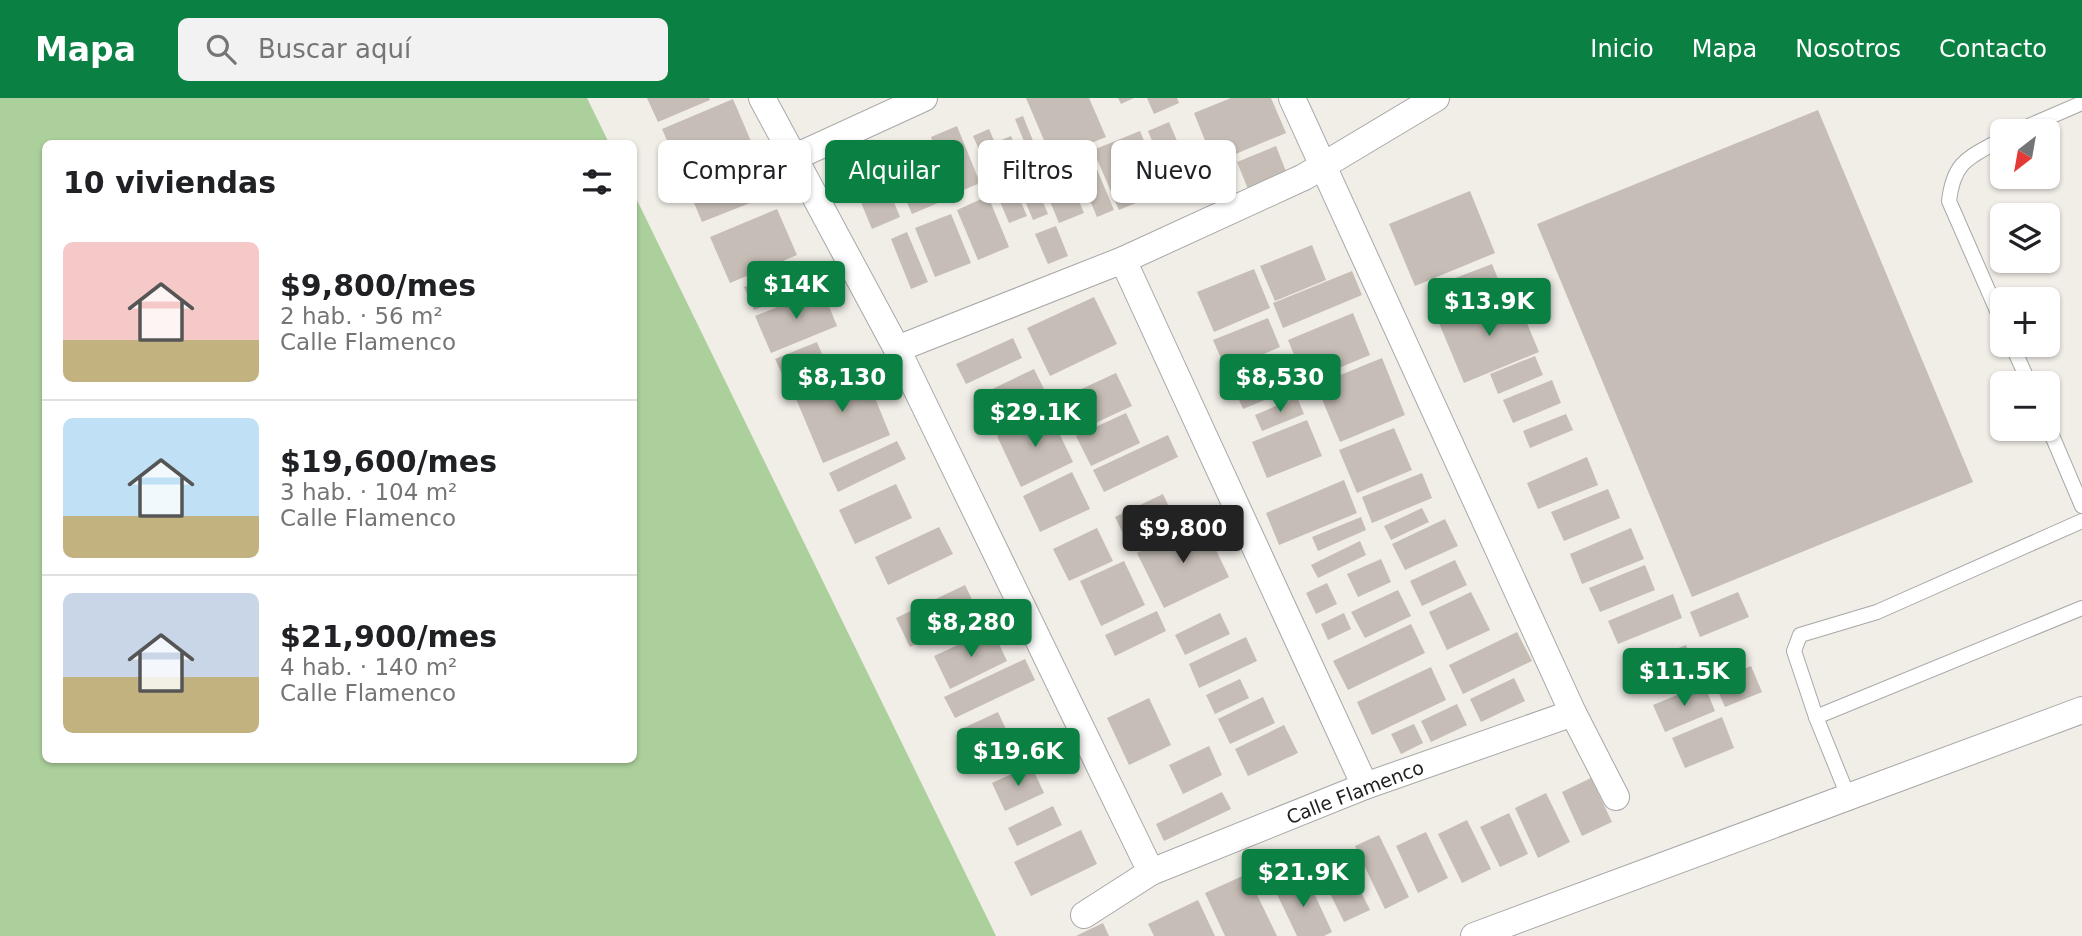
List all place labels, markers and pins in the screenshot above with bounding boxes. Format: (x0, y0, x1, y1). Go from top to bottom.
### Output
pin: $14K (755, 262, 837, 321)
pin: $13.9K (1432, 278, 1546, 338)
pin: $8,130 (785, 354, 899, 414)
pin: $8,530 (1223, 354, 1337, 414)
pin: $29.1K (978, 390, 1092, 449)
pin: $9,800 (1126, 505, 1240, 565)
pin: $8,280 (914, 600, 1028, 659)
pin: $11.5K (1627, 648, 1741, 708)
pin: $19.6K (961, 728, 1075, 788)
pin: $21.9K (1246, 850, 1360, 909)

